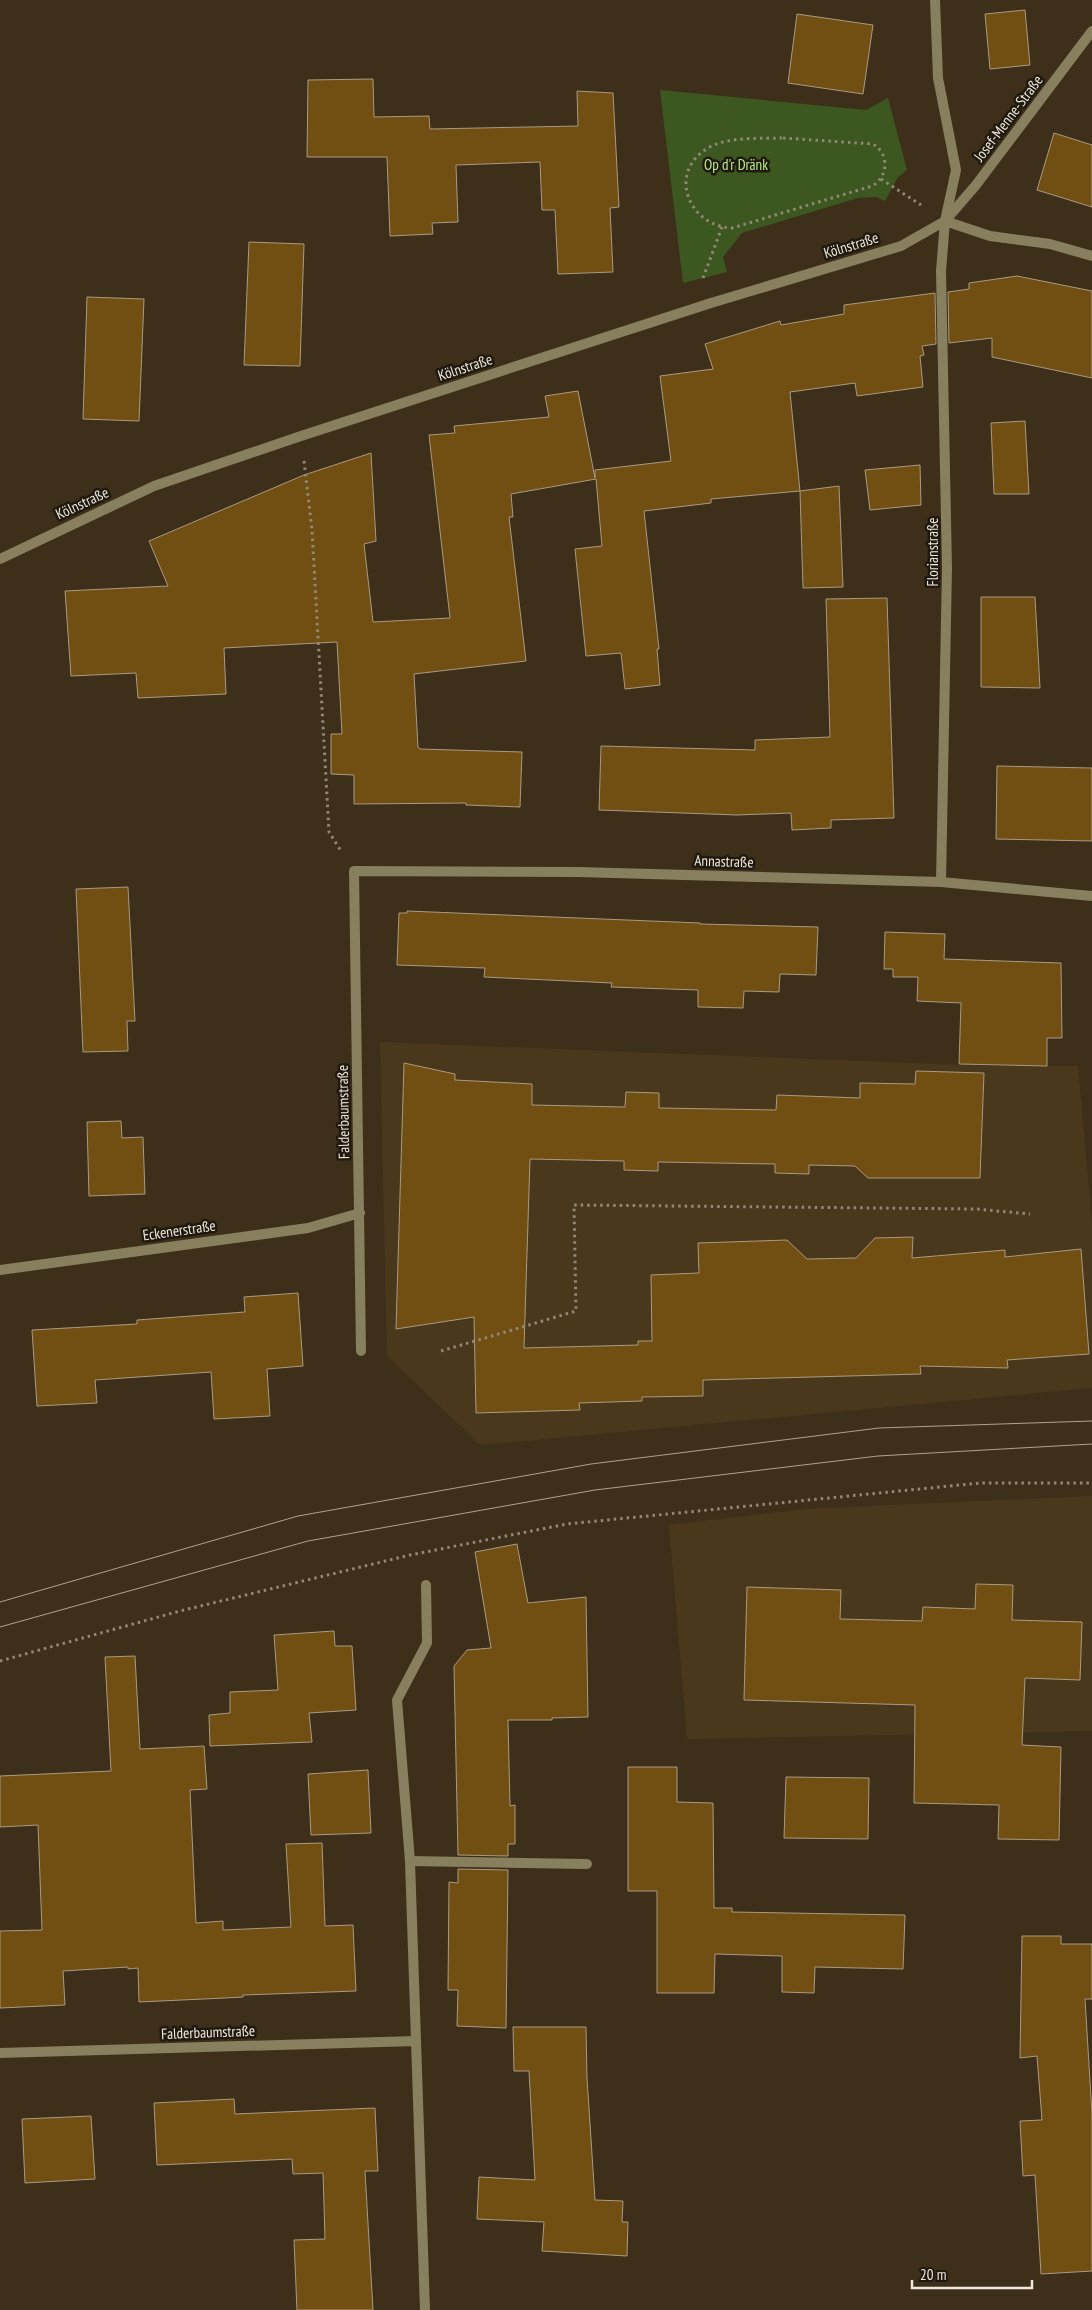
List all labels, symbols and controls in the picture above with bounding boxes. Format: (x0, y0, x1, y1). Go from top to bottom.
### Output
street label: Josef-Menne-Straße (969, 71, 1047, 166)
park label: Op d'r Dränk (704, 155, 768, 174)
street label: Kölnstraße (821, 228, 881, 262)
street label: Kölnstraße (435, 349, 495, 385)
street label: Kölnstraße (53, 483, 111, 523)
street label: Florianstraße (923, 518, 942, 586)
street label: Annastraße (694, 850, 754, 872)
street label: Falderbaumstraße (333, 1065, 353, 1159)
street label: Eckenerstraße (141, 1215, 217, 1245)
street label: Falderbaumstraße (161, 2021, 255, 2043)
scale bar (912, 2258, 1032, 2290)
text: 20 m (920, 2265, 946, 2284)

